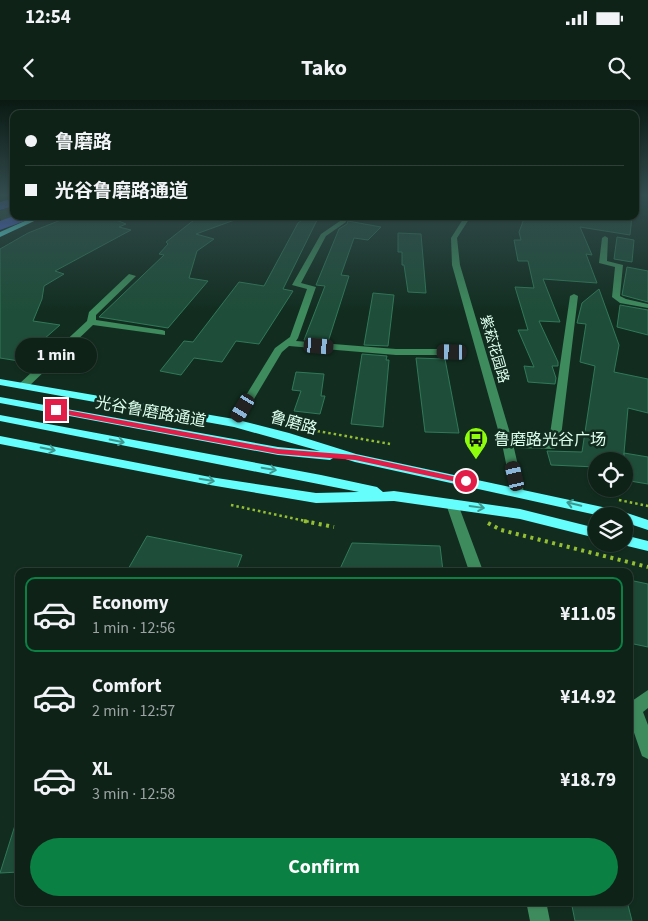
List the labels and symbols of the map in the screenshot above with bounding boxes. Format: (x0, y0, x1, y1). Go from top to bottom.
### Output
street label: 紫菘花园路 (475, 313, 513, 386)
car (303, 337, 334, 355)
callout: 1 min (15, 338, 97, 372)
car (436, 344, 467, 360)
street label: 光谷鲁磨路通道 (94, 391, 208, 433)
car (228, 391, 257, 425)
route end (45, 399, 67, 421)
street label: 鲁磨路 (268, 406, 320, 440)
bus stop icon: 鲁磨路光谷广场 (463, 426, 489, 460)
place label: 鲁磨路光谷广场 (494, 429, 606, 451)
one-way arrow (108, 436, 124, 446)
one-way arrow (39, 445, 55, 455)
car (504, 460, 525, 492)
one-way arrow (260, 465, 276, 475)
route start (455, 470, 477, 492)
one-way arrow (199, 476, 215, 486)
one-way arrow (566, 499, 582, 508)
one-way arrow (469, 503, 485, 513)

